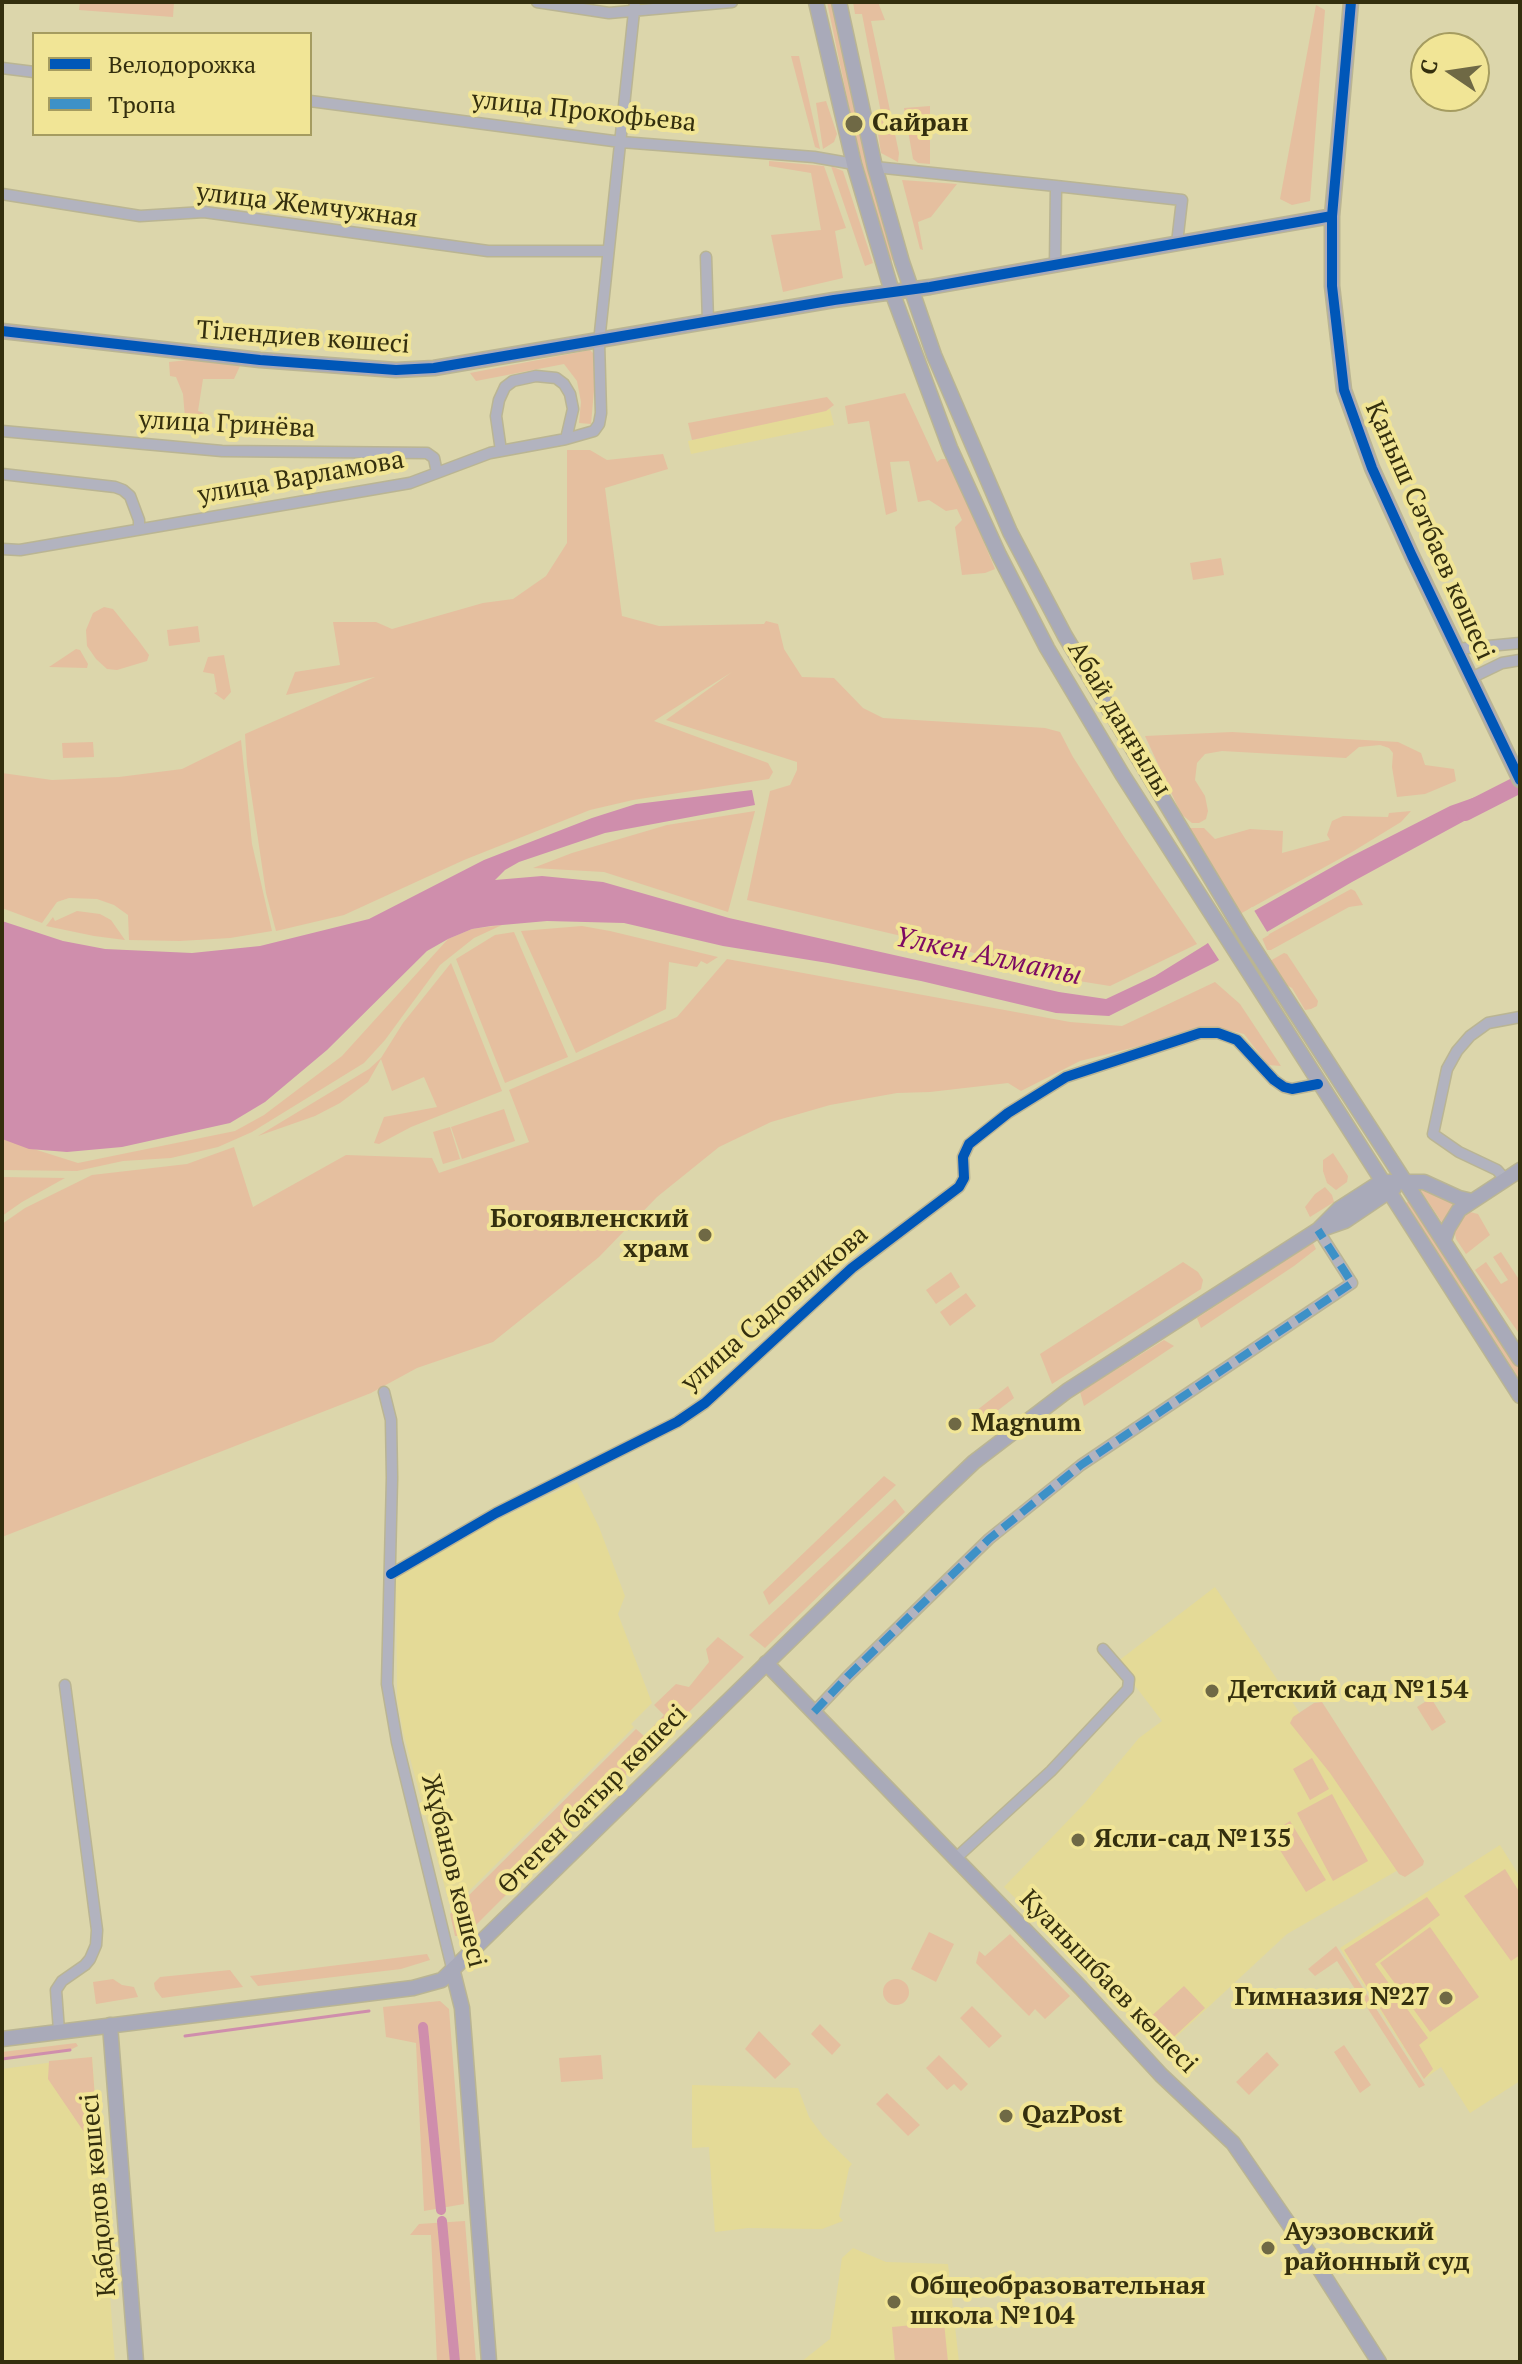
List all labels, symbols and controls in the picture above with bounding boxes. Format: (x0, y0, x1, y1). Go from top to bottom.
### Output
legend (32, 32, 312, 136)
north arrow (1410, 32, 1490, 112)
text: Велодорожка (108, 48, 256, 80)
text: С (1412, 57, 1444, 77)
street label: улица Прокофьева (470, 85, 698, 139)
text: Тропа (108, 88, 176, 120)
place label: Сайран (872, 108, 968, 140)
marker: Сайран (843, 113, 865, 135)
street label: улица Жемчужная (194, 177, 420, 235)
street label: Тілендиев көшесі (195, 315, 411, 361)
street label: Қаныш Сәтбаев көшесі (1358, 397, 1500, 665)
street label: улица Гринёва (138, 405, 316, 445)
street label: улица Варламова (195, 445, 407, 511)
street label: Абай даңғылы (1061, 636, 1177, 802)
water label: Үлкен Алматы (891, 921, 1085, 993)
place label: Богоявленский храм (490, 1204, 689, 1266)
street label: улица Садовникова (675, 1219, 875, 1399)
marker: Богоявленский храм (696, 1226, 714, 1244)
place label: Magnum (971, 1408, 1081, 1440)
marker: Magnum (946, 1415, 964, 1433)
place label: Детский сад №154 (1228, 1675, 1468, 1707)
marker: Детский сад №154 (1203, 1682, 1221, 1700)
street label: Өтеген батыр көшесі (492, 1699, 694, 1901)
street label: Жұбанов көшесі (414, 1771, 492, 1971)
place label: Ясли-сад №135 (1094, 1824, 1292, 1856)
marker: Ясли-сад №135 (1069, 1831, 1087, 1849)
street label: Қуанышбаев көшесі (1013, 1884, 1203, 2080)
place label: Гимназия №27 (1234, 1982, 1430, 2014)
marker: Гимназия №27 (1437, 1989, 1455, 2007)
street label: Қабдолов көшесі (75, 2092, 123, 2298)
place label: QazPost (1022, 2100, 1123, 2132)
marker: QazPost (997, 2107, 1015, 2125)
place label: Ауэзовский районный суд (1284, 2217, 1470, 2278)
marker: Ауэзовский районный суд (1259, 2239, 1277, 2257)
place label: Общеобразовательная школа №104 (910, 2271, 1205, 2332)
marker: Общеобразовательная школа №104 (885, 2293, 903, 2311)

